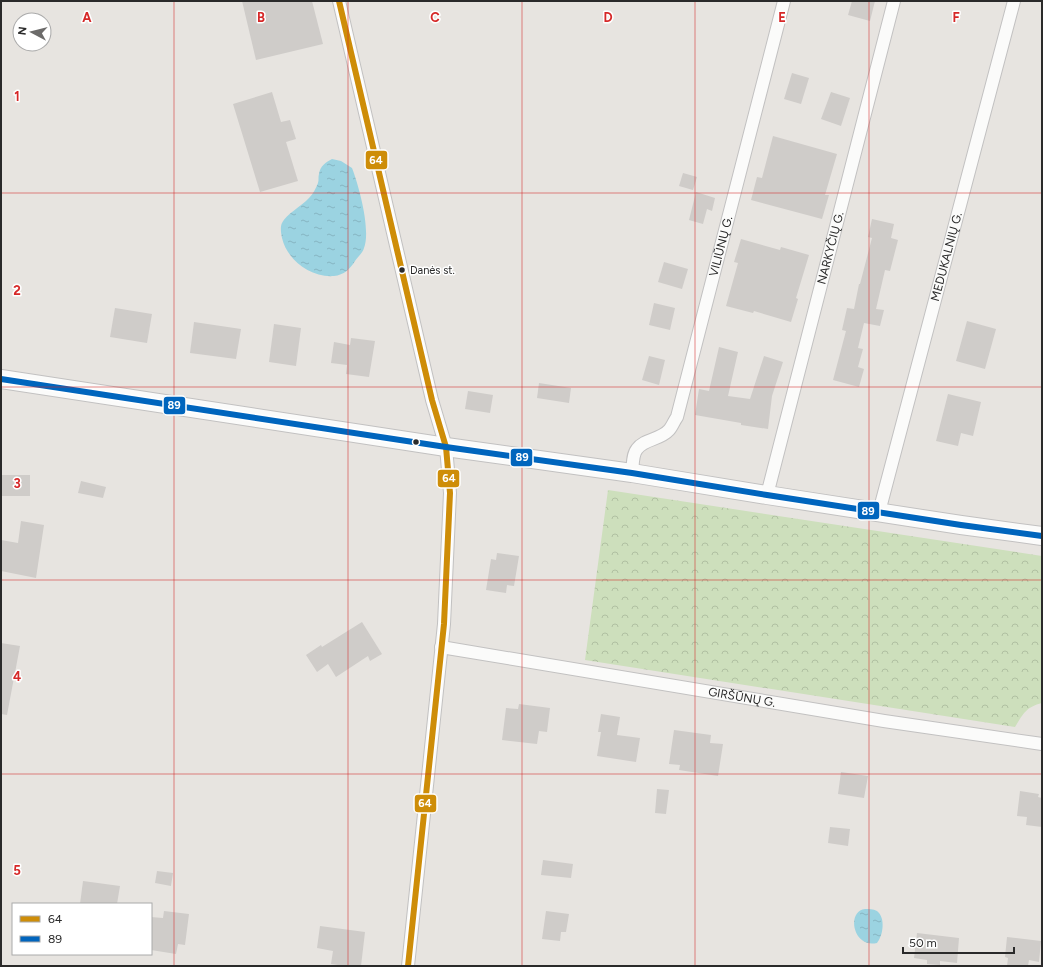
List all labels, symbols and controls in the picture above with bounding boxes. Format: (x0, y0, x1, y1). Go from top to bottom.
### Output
text: A (82, 10, 92, 25)
text: B (257, 10, 265, 25)
text: C (430, 10, 440, 25)
text: D (603, 10, 613, 25)
text: E (778, 10, 786, 25)
text: F (952, 10, 960, 25)
north arrow (12, 12, 52, 52)
text: N (16, 26, 30, 36)
text: 1 (14, 89, 20, 104)
line badge: 64 (365, 150, 388, 170)
text: 64 (369, 154, 383, 167)
street label: NARKYČIŲ G. (814, 210, 847, 286)
street label: MEDUKALNIŲ G. (928, 211, 965, 303)
street label: VILIŪNŲ G. (706, 215, 735, 278)
place label: Danės st. (410, 264, 455, 277)
marker: Danės st. (397, 265, 407, 275)
text: 2 (13, 283, 21, 298)
line badge: 89 (163, 396, 186, 415)
text: 89 (167, 399, 181, 412)
unlabelled marker (411, 437, 421, 447)
line badge: 89 (510, 448, 533, 467)
text: 89 (515, 451, 529, 464)
line badge: 64 (437, 469, 460, 488)
text: 64 (442, 472, 456, 485)
text: 3 (13, 476, 21, 491)
line badge: 89 (857, 501, 880, 520)
text: 89 (861, 505, 875, 518)
text: 4 (13, 669, 21, 684)
street label: GIRŠŪNŲ G. (707, 685, 776, 710)
line badge: 64 (414, 794, 437, 813)
text: 64 (418, 797, 432, 810)
text: 5 (13, 863, 21, 878)
legend (12, 903, 152, 955)
text: 64 (48, 912, 63, 926)
scale bar (903, 929, 1014, 955)
text: 89 (48, 932, 62, 946)
text: 50 m (909, 936, 937, 950)

